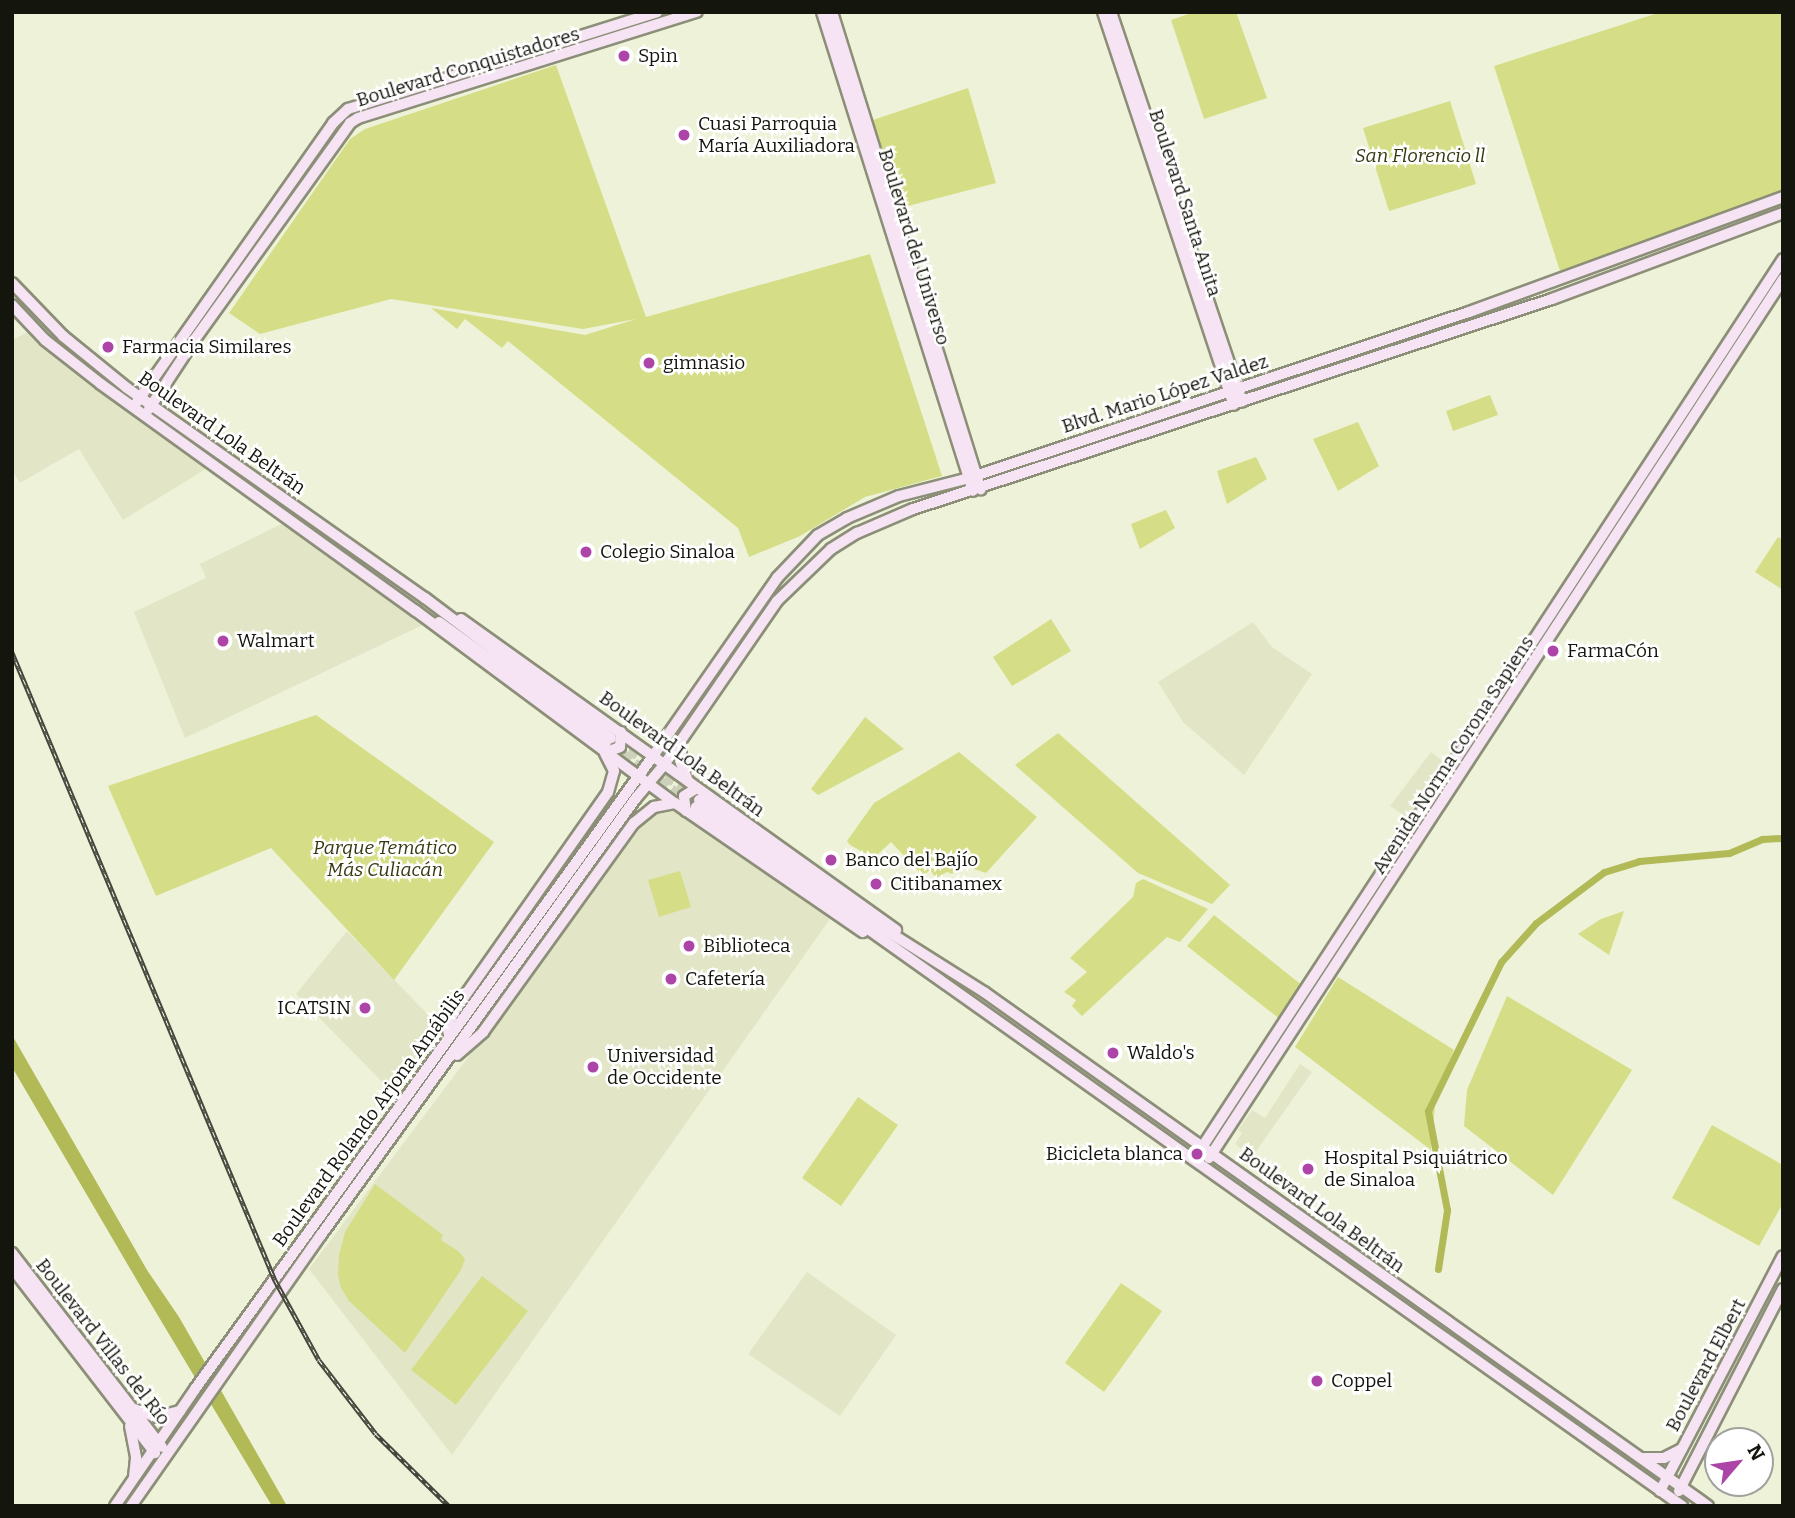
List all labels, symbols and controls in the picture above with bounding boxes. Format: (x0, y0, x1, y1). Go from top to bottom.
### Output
street label: Boulevard Conquistadores (354, 22, 582, 112)
place label: Spin (638, 45, 678, 67)
marker: Spin (616, 48, 632, 64)
street label: Boulevard Santa Anita (1144, 107, 1226, 299)
place label: Cuasi Parroquia María Auxiliadora (698, 113, 855, 157)
marker: Cuasi Parroquia María Auxiliadora (676, 127, 692, 143)
park label: San Florencio ll (1355, 145, 1485, 167)
street label: Boulevard del Universo (873, 146, 955, 348)
place label: Farmacia Similares (122, 336, 292, 358)
marker: Farmacia Similares (100, 339, 116, 355)
street label: Blvd. Mario López Valdez (1059, 350, 1271, 438)
place label: gimnasio (663, 352, 745, 374)
marker: gimnasio (641, 355, 657, 371)
street label: Boulevard Lola Beltrán (134, 367, 310, 499)
place label: Colegio Sinaloa (600, 541, 735, 563)
marker: Colegio Sinaloa (578, 544, 594, 560)
place label: Walmart (237, 630, 315, 652)
street label: Avenida Norma Corona Sapiens (1367, 632, 1539, 878)
marker: Walmart (215, 633, 231, 649)
place label: FarmaCón (1567, 640, 1659, 662)
marker: FarmaCón (1545, 643, 1561, 659)
street label: Boulevard Lola Beltrán (595, 686, 769, 822)
park label: Parque Temático Más Culiacán (313, 837, 457, 881)
place label: Banco del Bajío (845, 849, 978, 871)
marker: Banco del Bajío (823, 852, 839, 868)
place label: Citibanamex (890, 873, 1002, 895)
marker: Citibanamex (868, 876, 884, 892)
place label: Biblioteca (703, 935, 790, 957)
marker: Biblioteca (681, 938, 697, 954)
place label: Cafetería (685, 968, 765, 990)
marker: Cafetería (663, 971, 679, 987)
street label: Boulevard Rolando Arjona Amábilis (268, 985, 470, 1251)
place label: ICATSIN (277, 997, 351, 1019)
marker: ICATSIN (357, 1000, 373, 1016)
place label: Waldo's (1127, 1042, 1195, 1064)
place label: Universidad de Occidente (607, 1045, 722, 1089)
marker: Waldo's (1105, 1045, 1121, 1061)
marker: Universidad de Occidente (585, 1059, 601, 1075)
street label: Boulevard Lola Beltrán (1235, 1142, 1409, 1278)
place label: Bicicleta blanca (1046, 1143, 1183, 1165)
marker: Bicicleta blanca (1189, 1146, 1205, 1162)
place label: Hospital Psiquiátrico de Sinaloa (1324, 1147, 1508, 1191)
marker: Hospital Psiquiátrico de Sinaloa (1298, 1159, 1318, 1179)
street label: Boulevard Villas del Río (31, 1254, 175, 1430)
street label: Boulevard Elbert (1661, 1295, 1751, 1435)
place label: Coppel (1331, 1370, 1392, 1392)
marker: Coppel (1309, 1373, 1325, 1389)
north arrow (1704, 1427, 1774, 1497)
text: N (1742, 1441, 1770, 1465)

